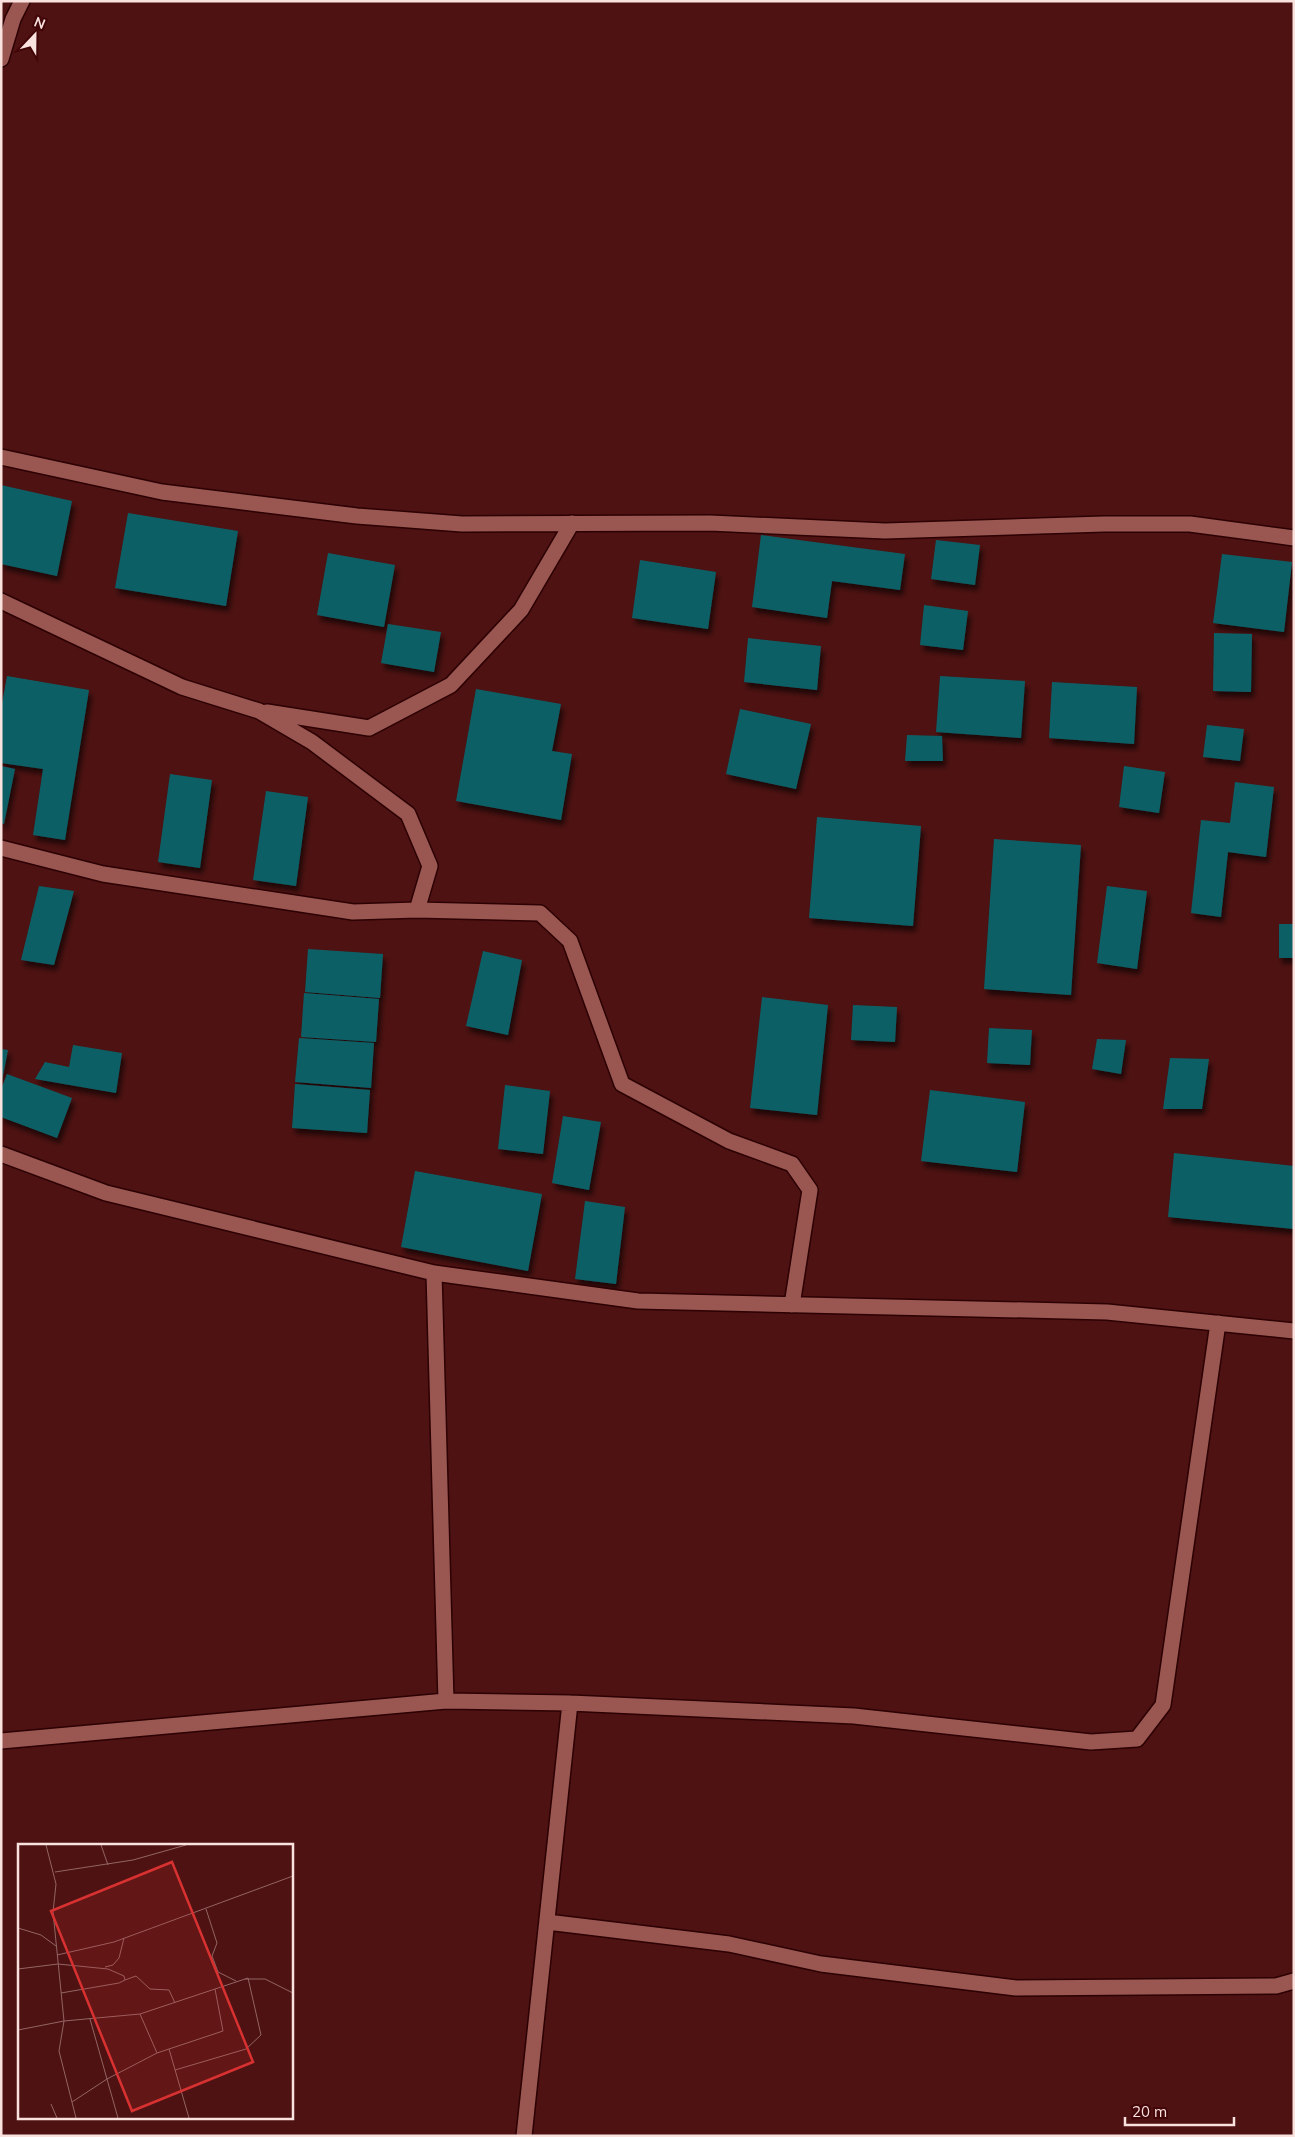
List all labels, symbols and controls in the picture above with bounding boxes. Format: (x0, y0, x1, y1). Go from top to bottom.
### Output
north arrow (10, 10, 60, 60)
text: N (32, 13, 48, 33)
inset map (18, 1844, 292, 2120)
scale bar (1125, 2094, 1234, 2126)
text: 20 m (1132, 2102, 1167, 2121)

